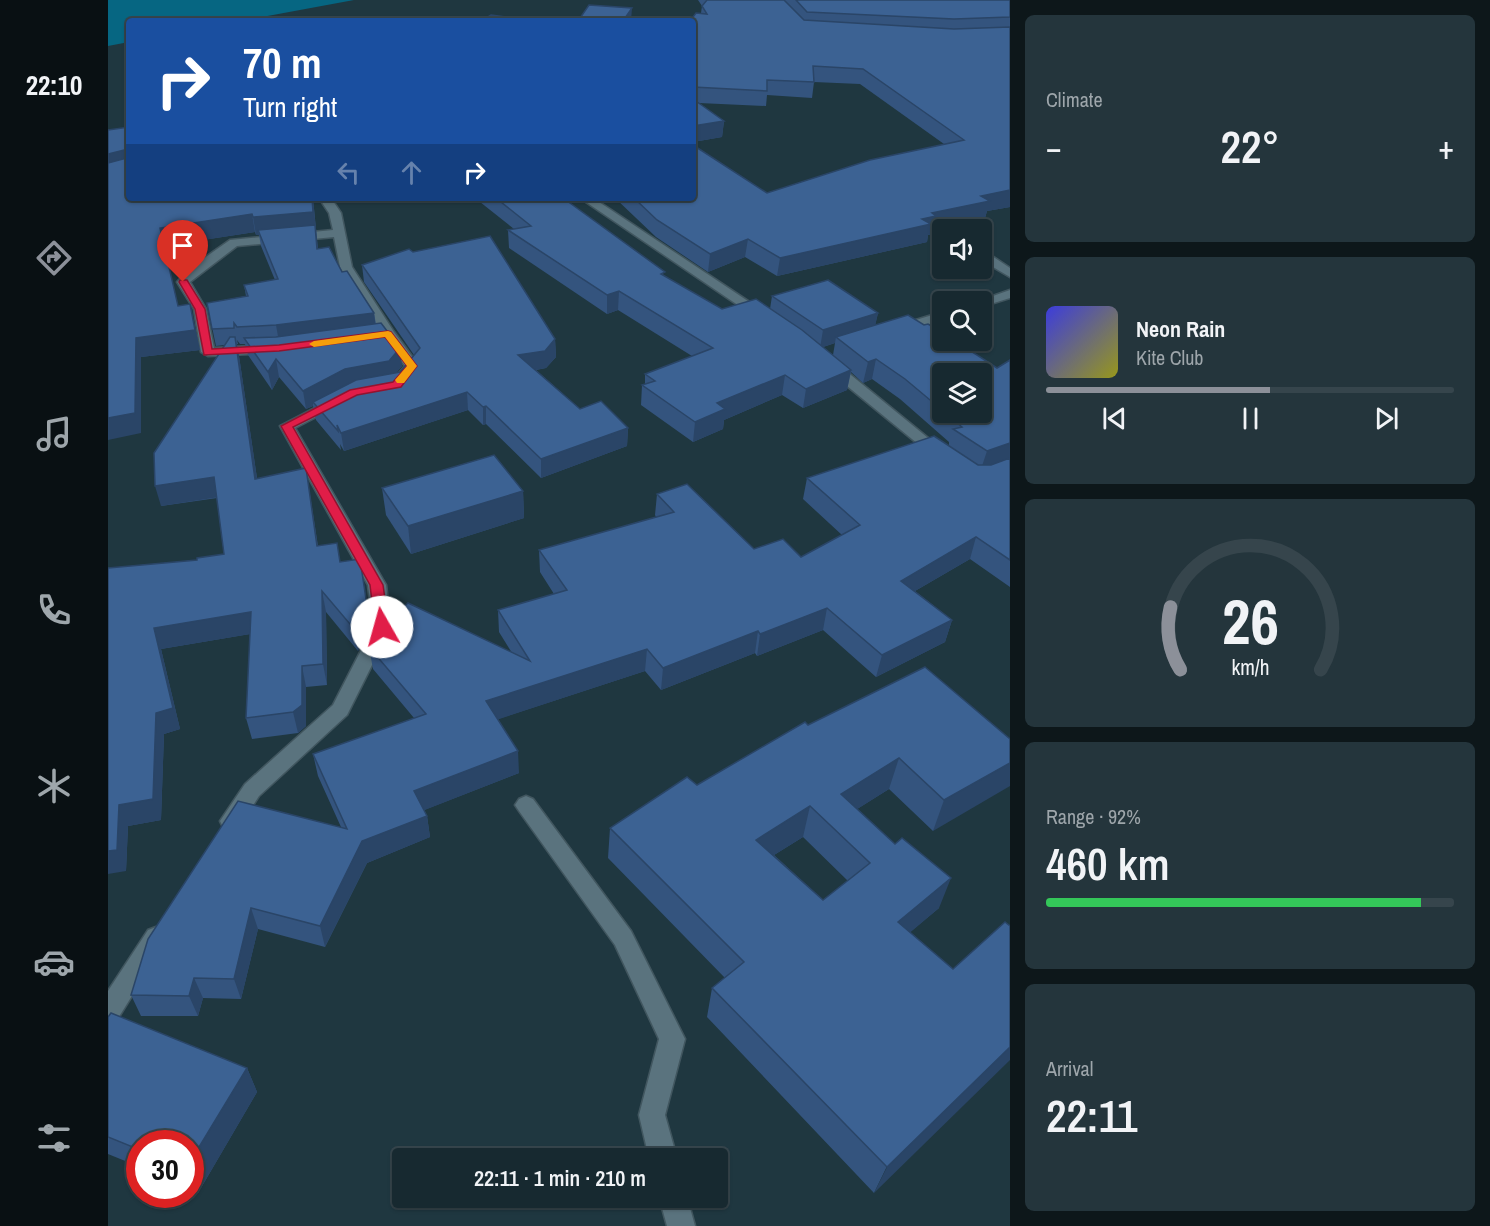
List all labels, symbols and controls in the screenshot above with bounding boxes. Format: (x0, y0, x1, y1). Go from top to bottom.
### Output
text: 70 m (243, 35, 322, 91)
icon: right (144, 42, 222, 120)
text: 22:10 (26, 67, 82, 103)
text: Climate (1046, 86, 1103, 113)
text: Turn right (243, 89, 337, 125)
text: 22° (1220, 116, 1280, 177)
text: − (1046, 125, 1062, 169)
text: + (1438, 125, 1454, 169)
icon: left (332, 156, 365, 189)
icon: ahead (395, 156, 428, 189)
icon: right (458, 156, 491, 189)
map controls (932, 219, 992, 423)
button: sound (932, 219, 992, 279)
pin (157, 220, 208, 282)
icon: arrive (166, 229, 199, 262)
icon: directions (33, 237, 75, 279)
button: search (932, 291, 992, 351)
text: Neon Rain (1136, 314, 1225, 344)
text: Kite Club (1136, 344, 1203, 371)
button: layers (932, 363, 992, 423)
icon: previous (1098, 402, 1131, 435)
icon: pause (1234, 402, 1267, 435)
icon: next (1370, 402, 1403, 435)
icon: music (33, 413, 75, 455)
text: 26 (1222, 579, 1278, 663)
icon: phone (33, 589, 75, 631)
position arrow (350, 595, 414, 659)
text: km/h (1231, 653, 1269, 682)
icon: climate (33, 765, 75, 807)
text: Range · 92% (1046, 803, 1141, 830)
text: 460 km (1046, 833, 1170, 894)
icon: car (33, 941, 75, 983)
text: Arrival (1046, 1055, 1093, 1082)
text: 22:11 (1046, 1085, 1137, 1146)
icon: filters (33, 1117, 75, 1159)
speed limit sign: 30 (126, 1130, 204, 1208)
text: 22:11 · 1 min · 210 m (474, 1163, 646, 1193)

